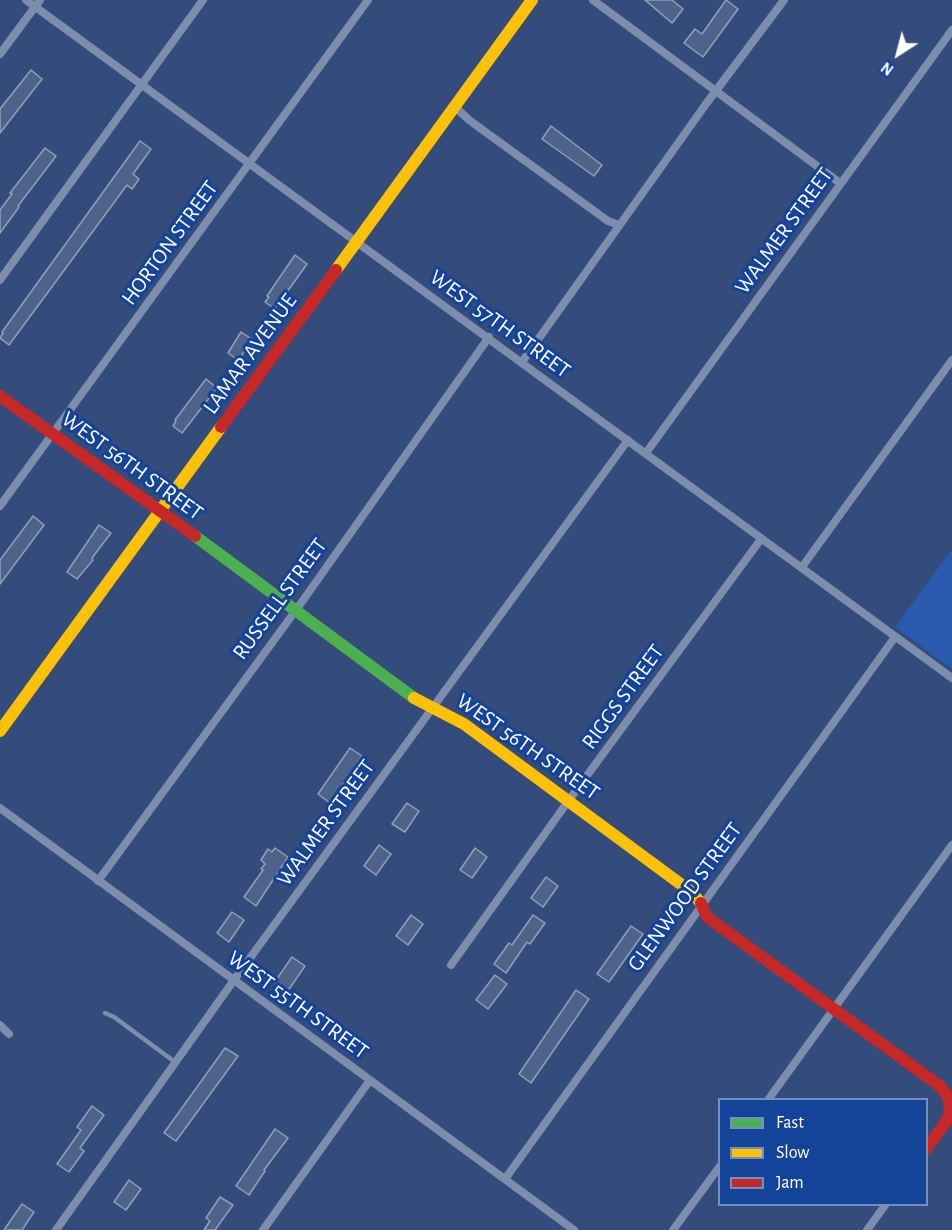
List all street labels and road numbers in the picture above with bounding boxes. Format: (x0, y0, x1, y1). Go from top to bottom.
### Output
street label: WALMER STREET (729, 163, 839, 299)
street label: HORTON STREET (116, 176, 224, 310)
street label: WEST 57TH STREET (424, 264, 576, 384)
street label: LAMAR AVENUE (197, 289, 303, 419)
street label: WEST 56TH STREET (56, 406, 208, 526)
street label: RUSSELL STREET (227, 533, 333, 665)
street label: RIGGS STREET (576, 639, 670, 755)
street label: WEST 56TH STREET (451, 688, 605, 806)
street label: WALMER STREET (271, 755, 381, 891)
street label: GLENWOOD STREET (622, 817, 748, 977)
street label: WEST 55TH STREET (222, 945, 374, 1065)

